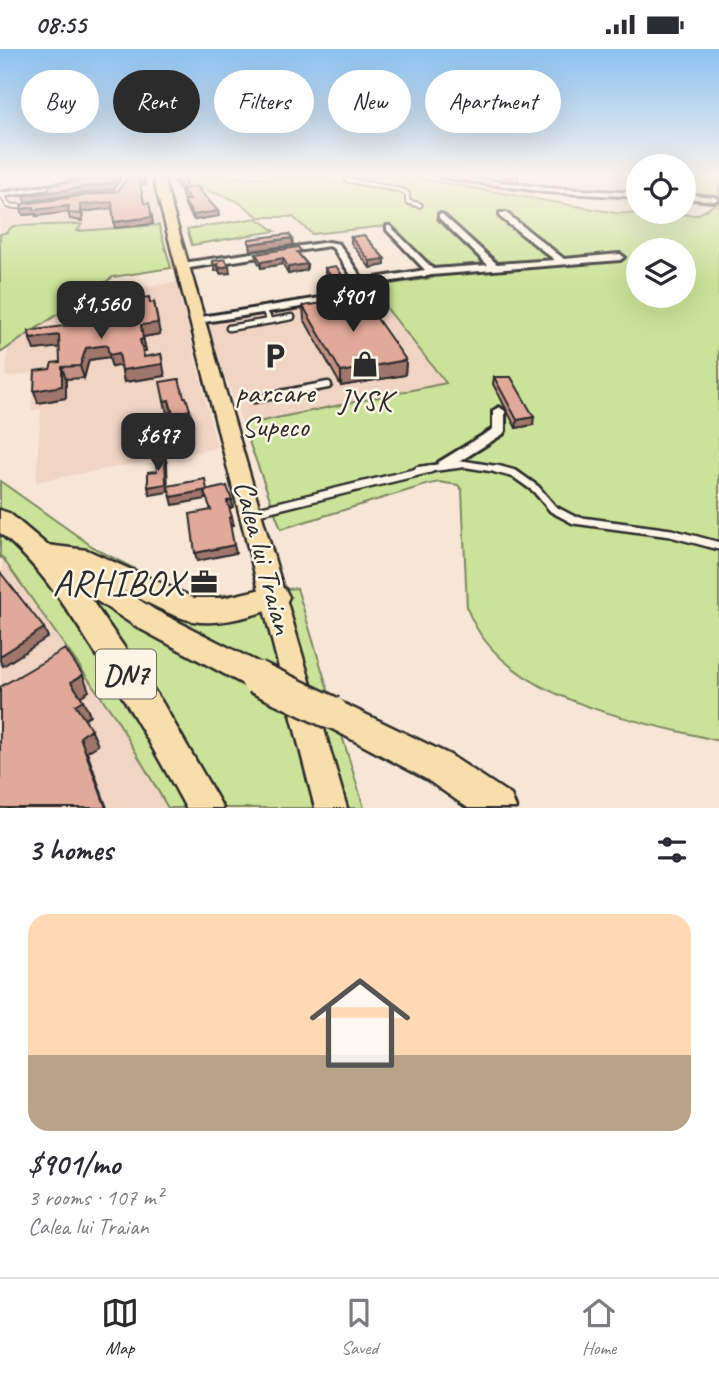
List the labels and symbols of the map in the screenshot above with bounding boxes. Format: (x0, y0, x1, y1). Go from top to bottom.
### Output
pin: $901 (312, 275, 394, 334)
pin: $1,560 (44, 281, 158, 341)
parking icon: parcare Supeco (260, 341, 290, 371)
shop icon: JYSK (350, 349, 380, 379)
place label: parcare Supeco (235, 373, 317, 445)
place label: JYSK (336, 381, 398, 419)
pin: $697 (117, 413, 199, 473)
street label: Calea lui Traian (225, 476, 303, 639)
place label: ARHIBOX (53, 559, 189, 606)
office icon: ARHIBOX (189, 567, 219, 597)
road number: DN7 (96, 649, 156, 699)

